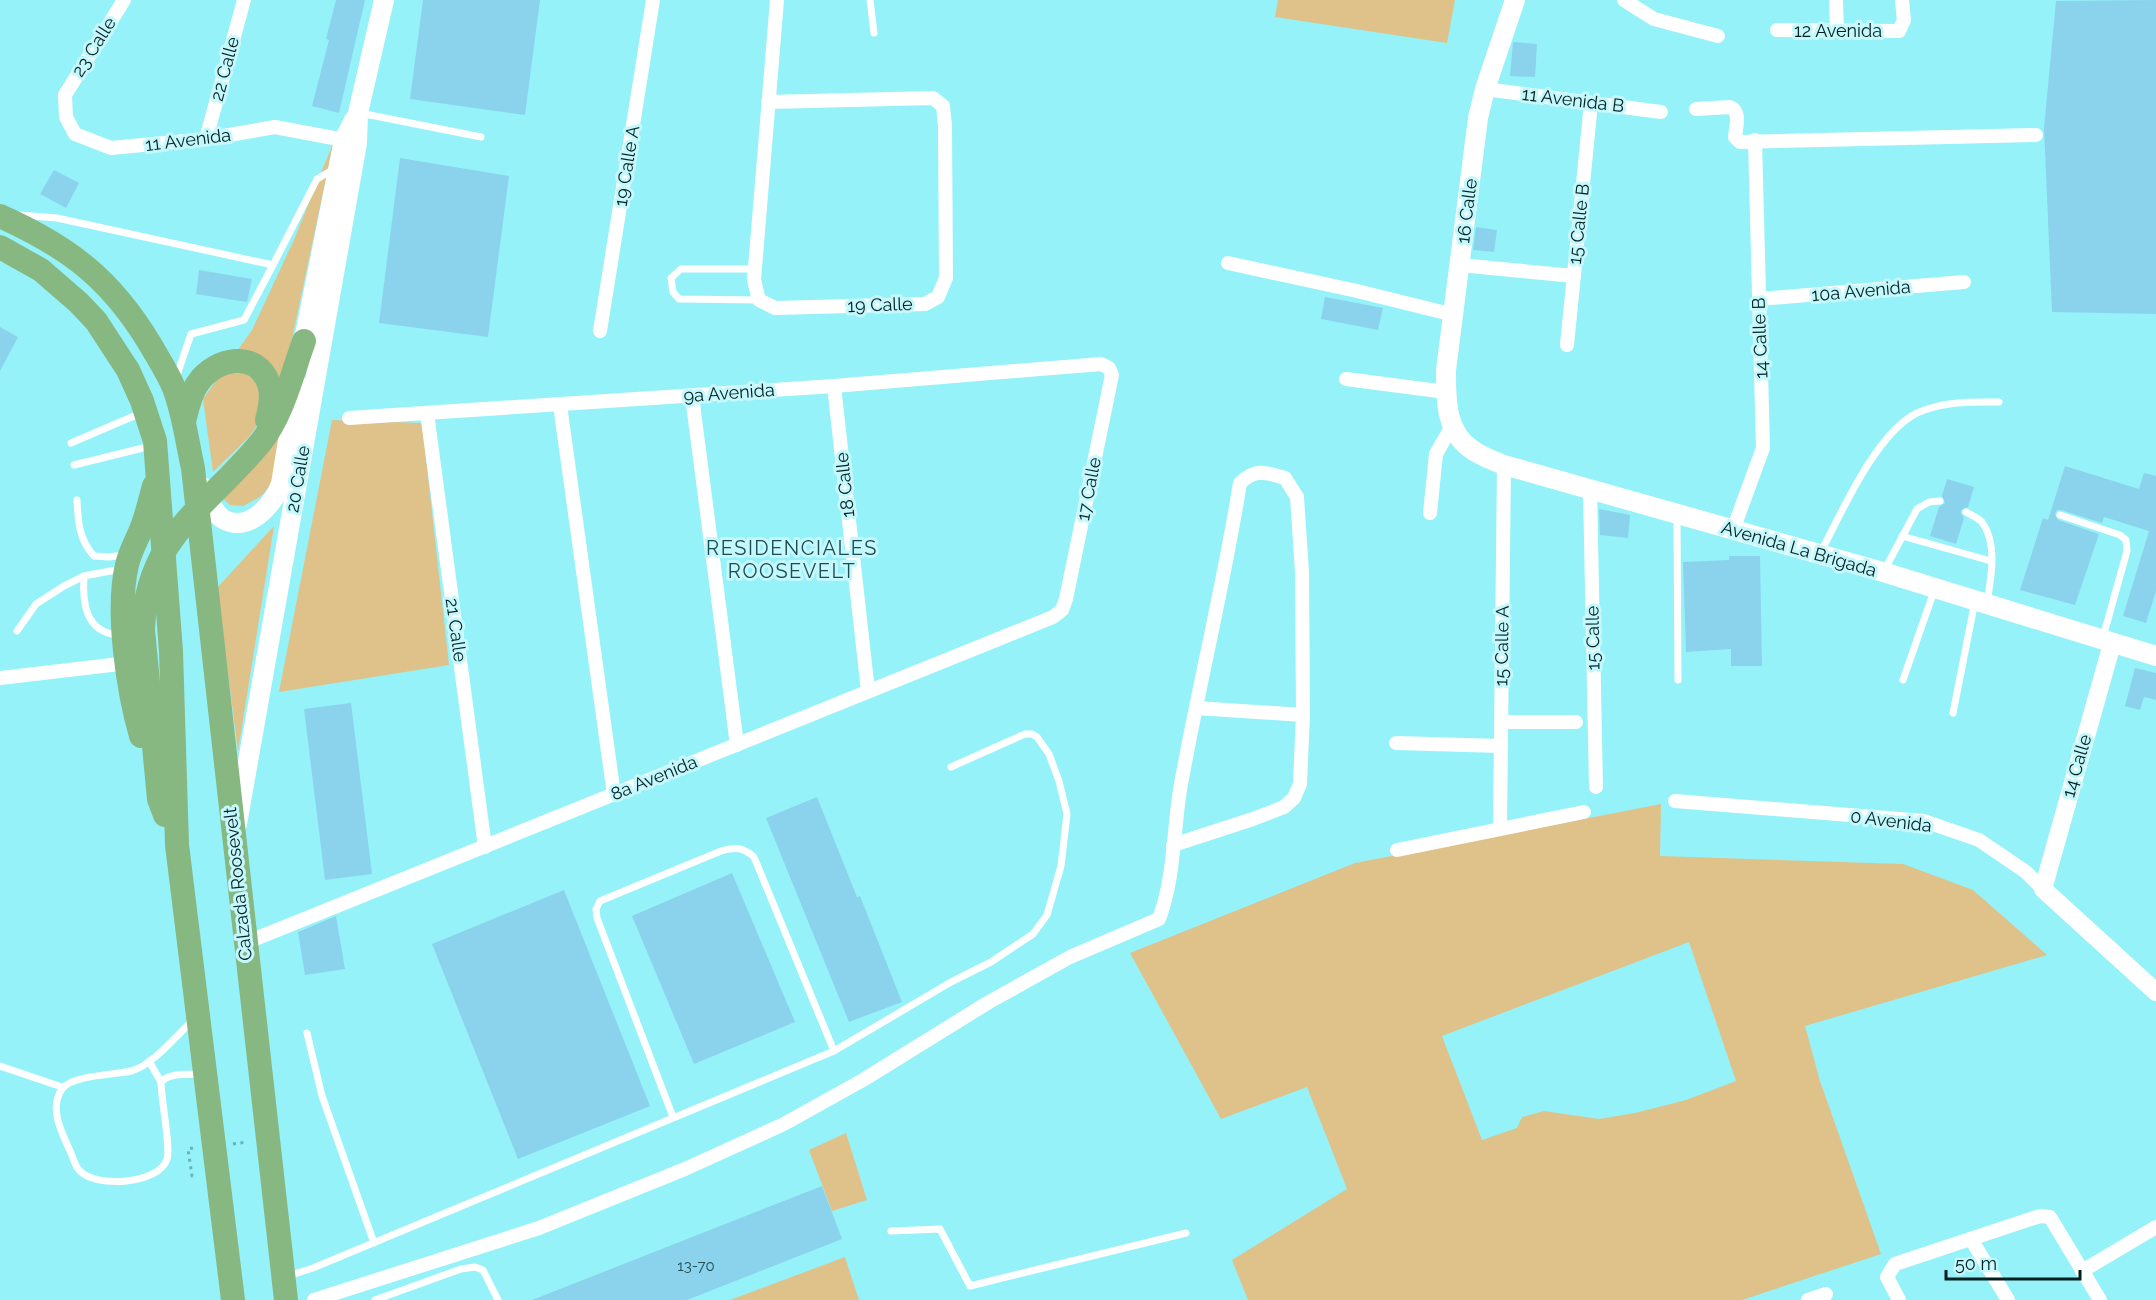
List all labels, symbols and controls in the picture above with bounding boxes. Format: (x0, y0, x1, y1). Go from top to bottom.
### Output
street label: 23 Calle (67, 13, 120, 80)
street label: 12 Avenida (1794, 20, 1882, 41)
street label: 22 Calle (206, 34, 243, 103)
street label: 11 Avenida B (1521, 83, 1625, 116)
street label: 11 Avenida (144, 124, 232, 155)
street label: 19 Calle A (610, 124, 643, 208)
street label: 16 Calle (1452, 177, 1481, 245)
street label: 15 Calle B (1564, 182, 1593, 265)
street label: 10a Avenida (1811, 276, 1911, 305)
street label: 19 Calle (847, 293, 913, 316)
street label: 14 Calle B (1748, 297, 1771, 379)
street label: 9a Avenida (683, 379, 775, 406)
street label: 20 Calle (281, 443, 314, 514)
street label: 18 Calle (831, 451, 858, 519)
street label: 17 Calle (1072, 455, 1105, 522)
street label: Avenida La Brigada (1719, 516, 1879, 581)
district label: RESIDENCIALES ROOSEVELT (706, 536, 878, 583)
street label: 21 Calle (442, 597, 471, 664)
street label: 15 Calle A (1490, 605, 1513, 687)
street label: 15 Calle (1581, 605, 1604, 670)
street label: 14 Calle (2058, 731, 2096, 800)
street label: 8a Avenida (608, 751, 700, 804)
street label: 0 Avenida (1849, 805, 1933, 836)
street label: Calzada Roosevelt (219, 806, 256, 962)
scale bar (1946, 1243, 2080, 1281)
text: 50 m (1955, 1253, 1997, 1274)
house number: 13-70 (677, 1257, 715, 1275)

